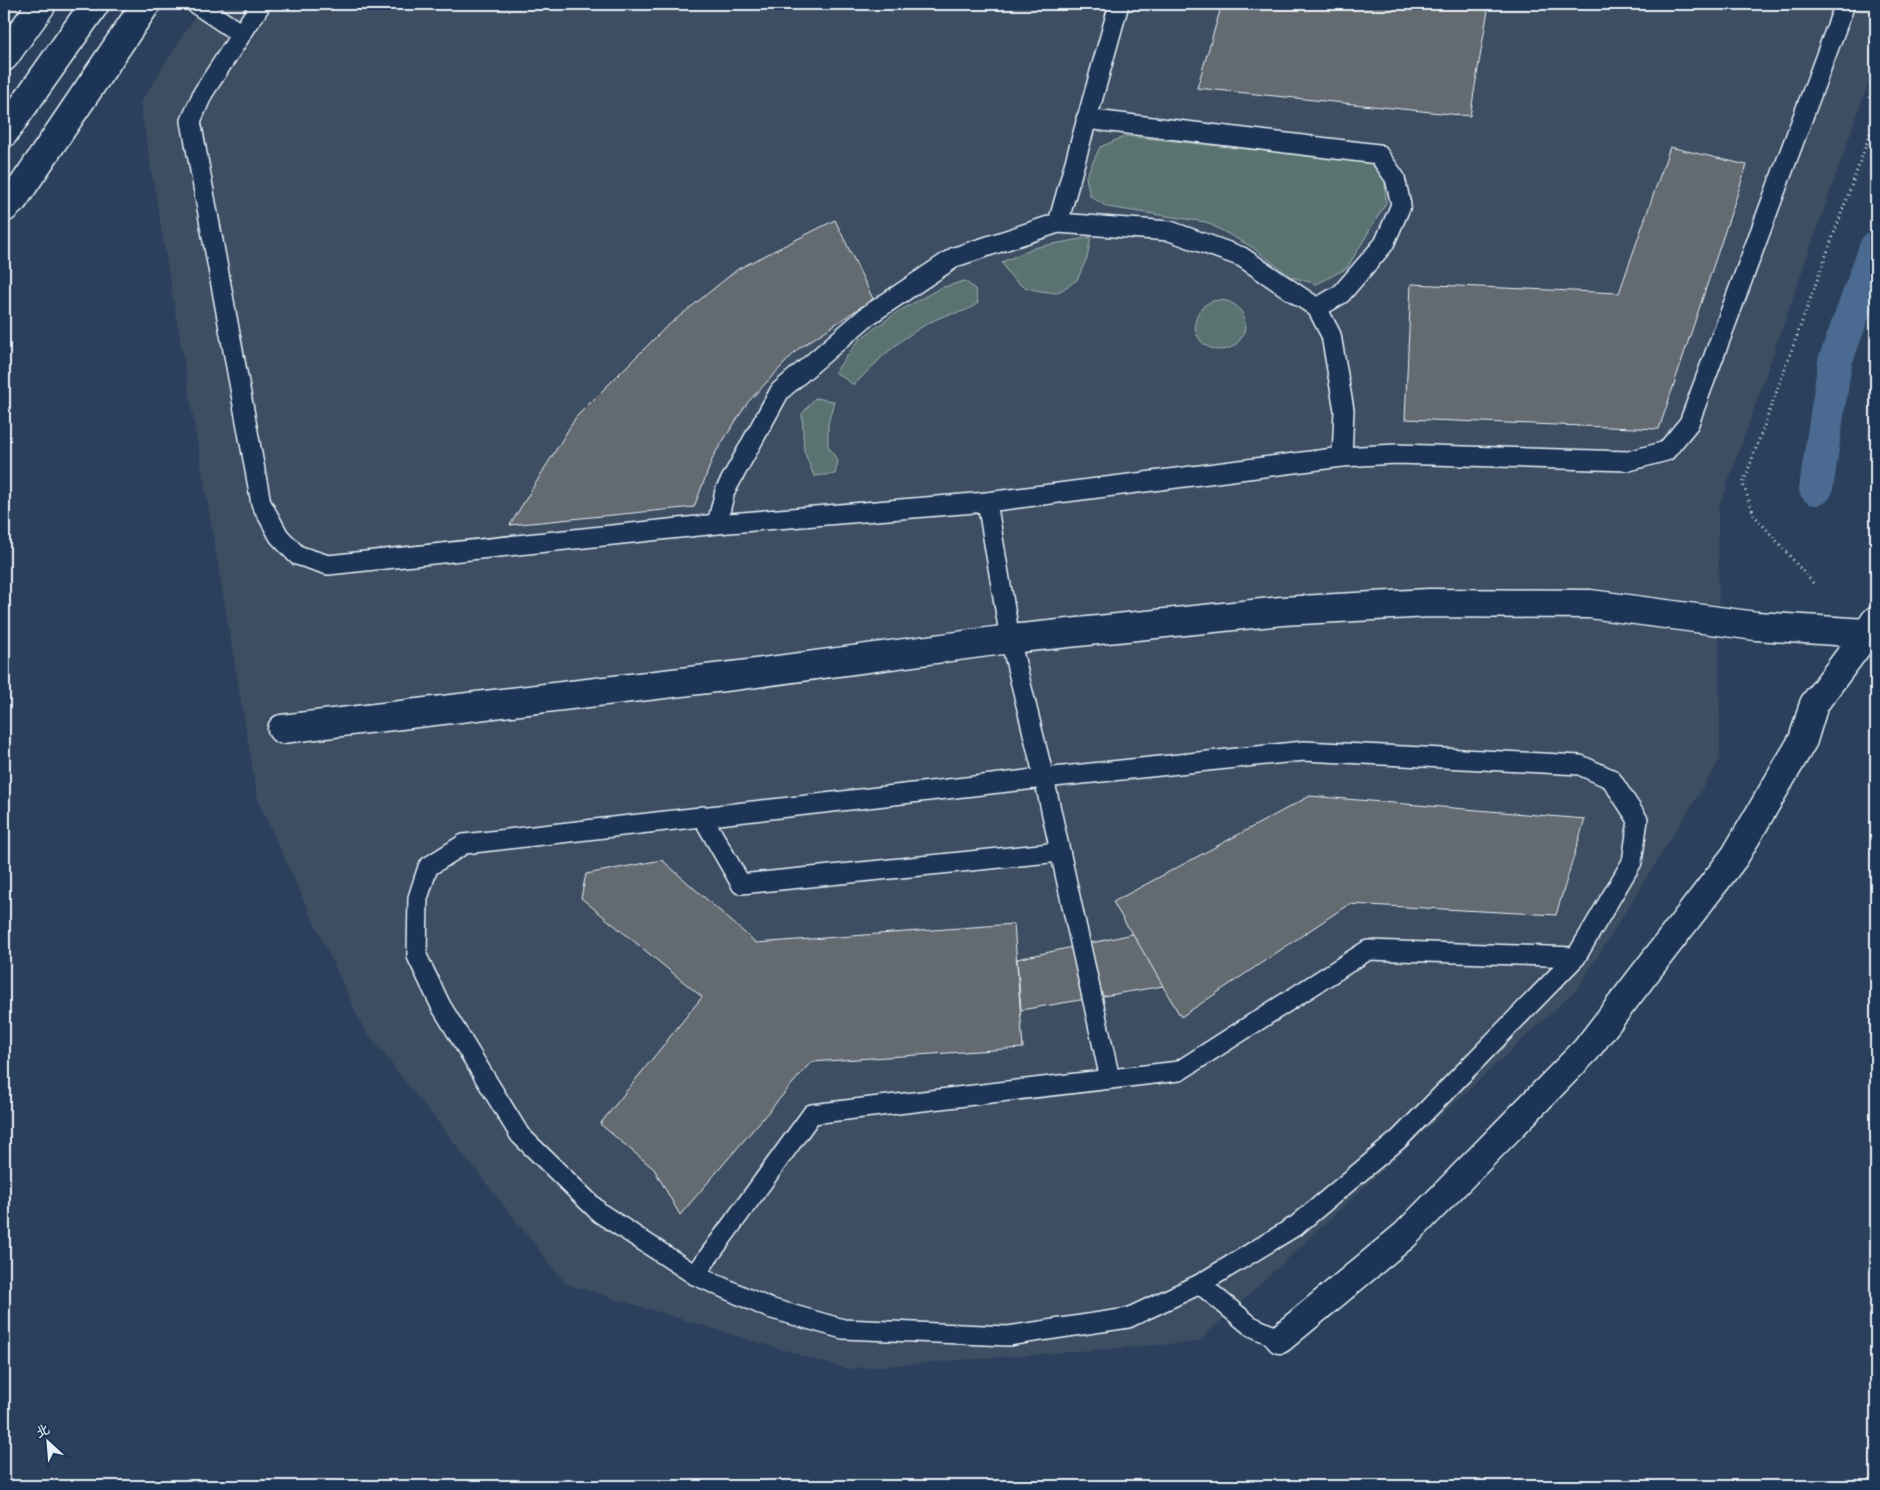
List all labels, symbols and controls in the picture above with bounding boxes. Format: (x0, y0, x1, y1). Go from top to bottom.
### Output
text: 北 (31, 1416, 54, 1445)
north arrow (22, 1418, 72, 1468)

